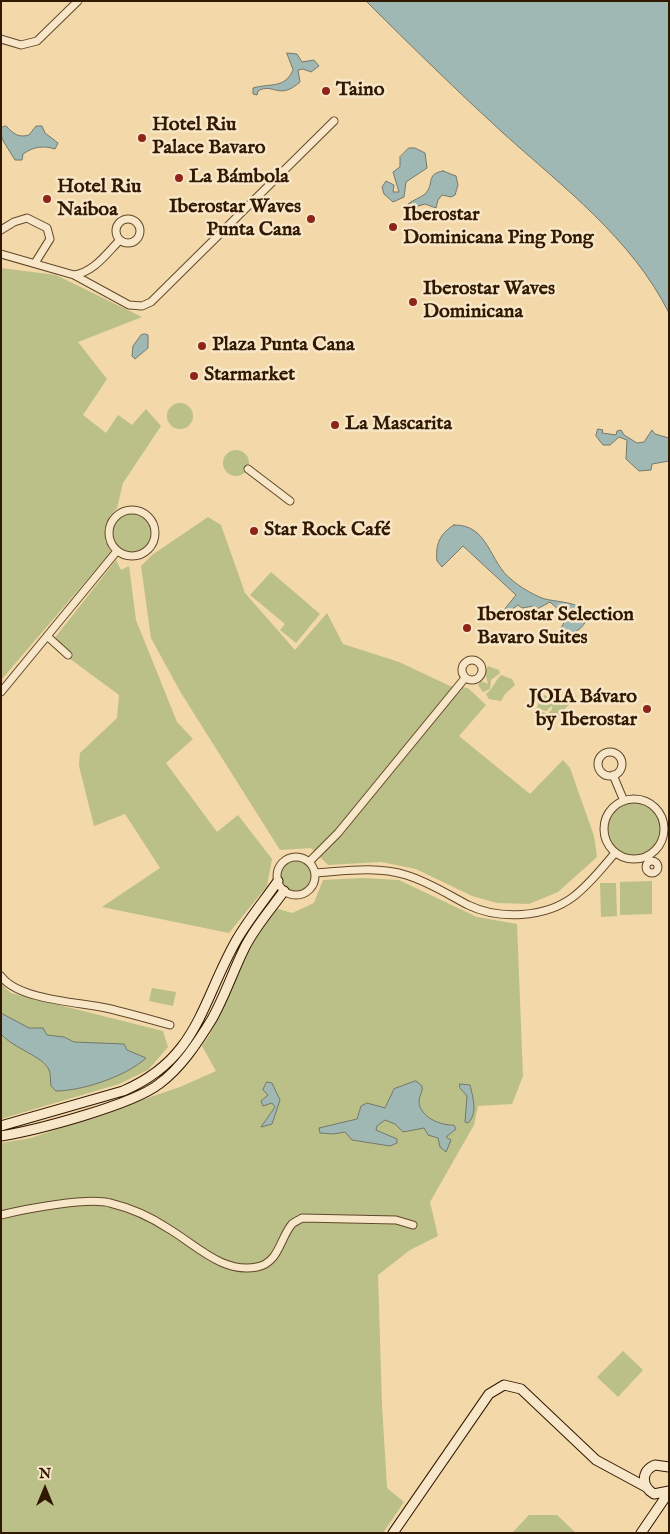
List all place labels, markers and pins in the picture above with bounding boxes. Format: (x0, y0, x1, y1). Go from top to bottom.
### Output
place label: Taino (336, 79, 384, 103)
marker: Taino (320, 85, 332, 97)
place label: Hotel Riu Palace Bavaro (152, 114, 266, 161)
marker: Hotel Riu Palace Bavaro (136, 132, 148, 144)
place label: La Bámbola (189, 166, 289, 190)
marker: La Bámbola (173, 172, 185, 184)
place label: Hotel Riu Naiboa (57, 176, 141, 223)
marker: Hotel Riu Naiboa (41, 193, 53, 205)
place label: Iberostar Waves Punta Cana (169, 196, 301, 243)
place label: Iberostar Dominicana Ping Pong (403, 204, 594, 251)
marker: Iberostar Waves Punta Cana (305, 213, 317, 225)
marker: Iberostar Dominicana Ping Pong (387, 221, 399, 233)
place label: Iberostar Waves Dominicana (423, 278, 555, 325)
marker: Iberostar Waves Dominicana (407, 296, 419, 308)
place label: Plaza Punta Cana (212, 334, 355, 358)
marker: Plaza Punta Cana (196, 340, 208, 352)
place label: Starmarket (204, 364, 295, 388)
marker: Starmarket (188, 370, 200, 382)
place label: La Mascarita (345, 413, 452, 437)
marker: La Mascarita (329, 419, 341, 431)
place label: Star Rock Café (264, 519, 390, 543)
marker: Star Rock Café (248, 525, 260, 537)
place label: Iberostar Selection Bavaro Suites (477, 604, 634, 651)
marker: Iberostar Selection Bavaro Suites (461, 622, 473, 634)
place label: JOIA Bávaro by Iberostar (529, 686, 637, 733)
marker: JOIA Bávaro by Iberostar (641, 703, 653, 715)

